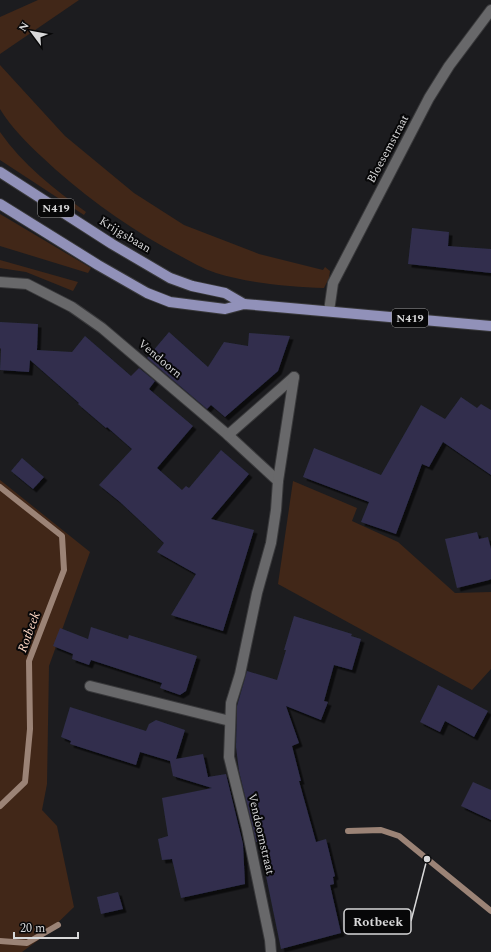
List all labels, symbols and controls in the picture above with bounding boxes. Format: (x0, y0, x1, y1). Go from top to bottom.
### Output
north arrow (12, 12, 52, 52)
text: N (14, 19, 34, 35)
street label: Bloesemstraat (362, 111, 414, 187)
road number: N419 (38, 199, 74, 217)
street label: Krijgsbaan (95, 212, 155, 258)
road number: N419 (392, 309, 428, 327)
street label: Vendoorn (134, 335, 186, 383)
water label: Rotbeek (12, 609, 46, 655)
street label: Vendoornstraat (242, 791, 280, 877)
callout: Rotbeek (344, 909, 411, 934)
text: Rotbeek (353, 912, 403, 932)
scale bar (14, 914, 78, 940)
text: 20 m (20, 919, 45, 938)

